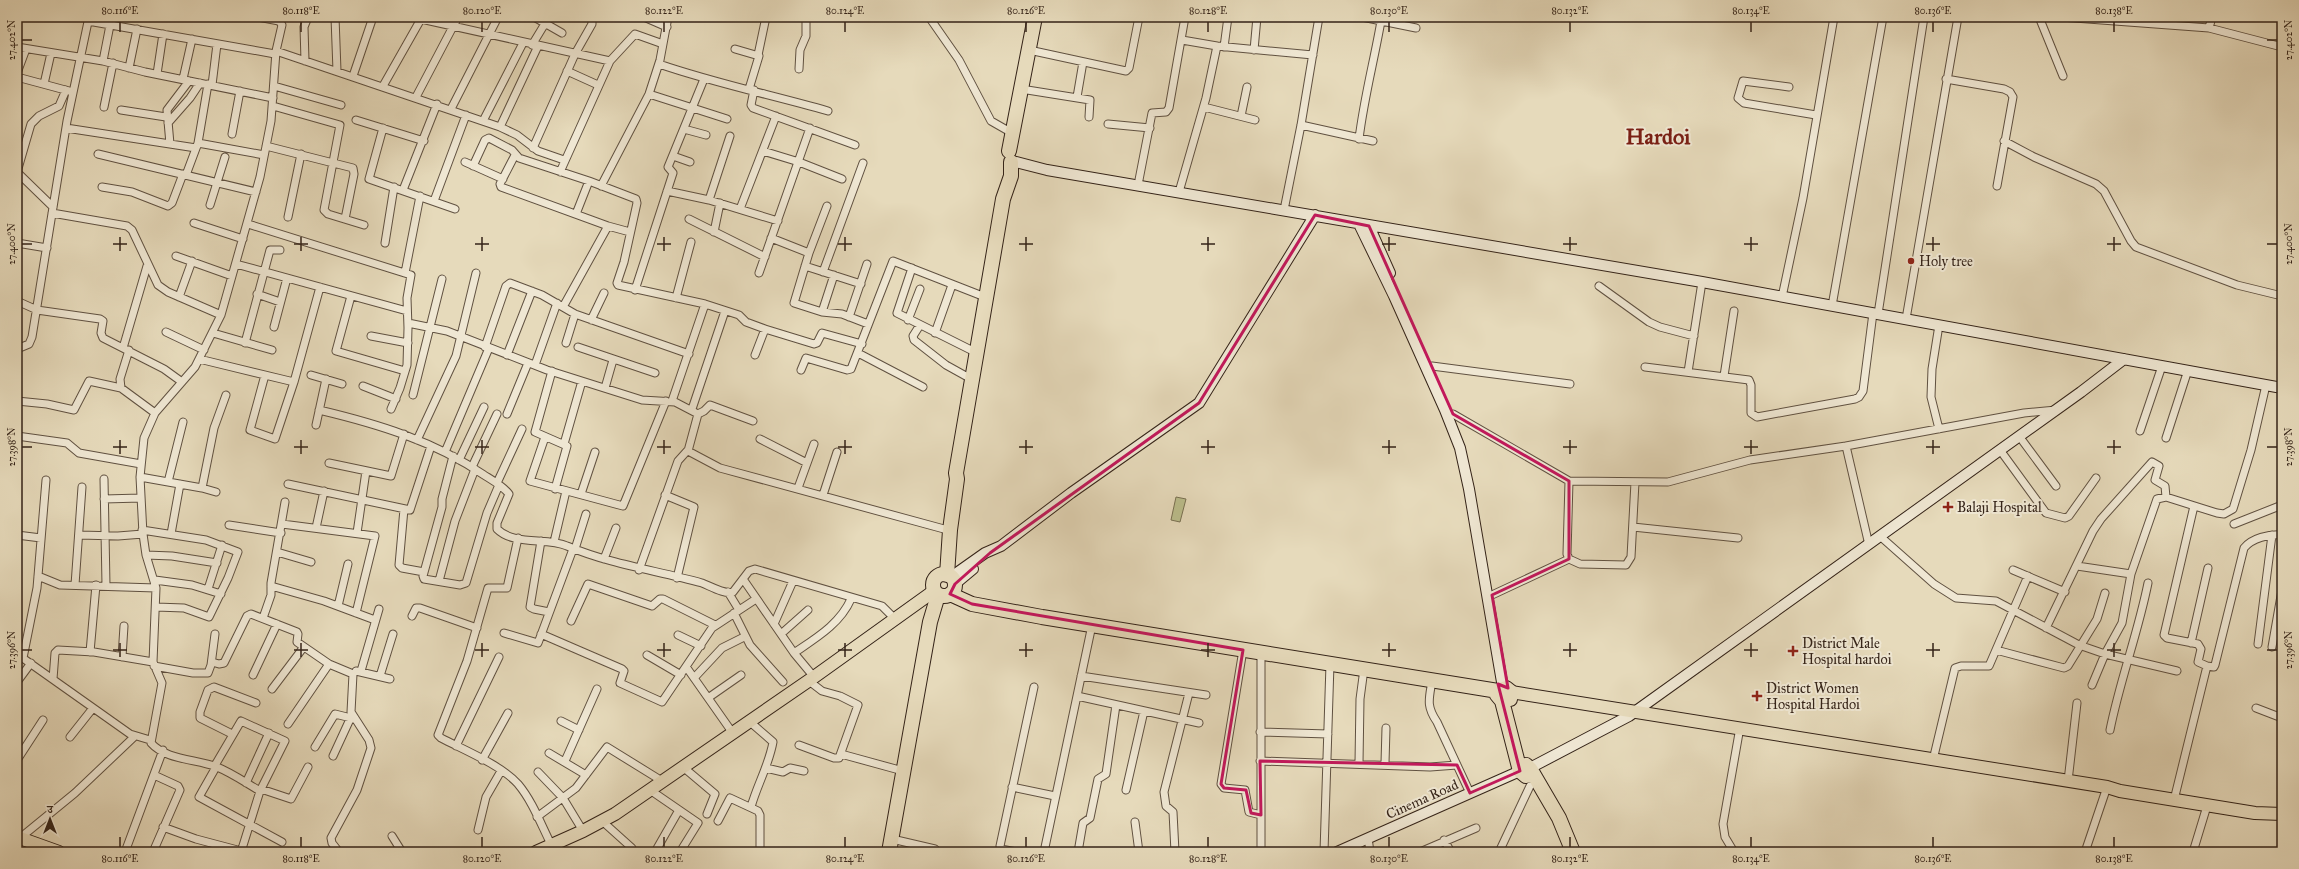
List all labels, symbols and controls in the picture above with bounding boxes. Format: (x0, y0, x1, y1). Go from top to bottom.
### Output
text: 80.116°E (102, 5, 139, 17)
text: 80.118°E (282, 5, 320, 17)
text: 80.120°E (463, 5, 501, 17)
text: 80.122°E (645, 5, 683, 17)
text: 80.124°E (826, 5, 864, 17)
text: 80.126°E (1007, 5, 1045, 17)
text: 80.128°E (1189, 5, 1227, 17)
text: 80.130°E (1370, 5, 1408, 17)
text: 80.132°E (1552, 5, 1588, 17)
text: 80.134°E (1732, 5, 1770, 17)
text: 80.136°E (1914, 5, 1952, 17)
text: 80.138°E (2095, 5, 2133, 17)
text: 27.402°N (6, 19, 18, 60)
text: 27.402°N (2283, 19, 2295, 60)
district label: Hardoi (1626, 123, 1691, 150)
text: 27.400°N (6, 223, 18, 265)
text: 27.400°N (2283, 223, 2295, 265)
place label: Holy tree (1919, 253, 1973, 270)
marker: Holy tree (1906, 256, 1916, 266)
text: 27.398°N (6, 427, 18, 466)
text: 27.398°N (2283, 427, 2295, 466)
place label: Balaji Hospital (1957, 499, 2042, 516)
marker: Balaji Hospital (1942, 501, 1954, 513)
text: 27.396°N (6, 630, 18, 669)
text: 27.396°N (2283, 630, 2295, 669)
place label: District Male Hospital hardoi (1802, 635, 1892, 668)
marker: District Male Hospital hardoi (1787, 645, 1799, 657)
place label: District Women Hospital Hardoi (1766, 680, 1860, 713)
marker: District Women Hospital Hardoi (1751, 690, 1763, 702)
street label: Cinema Road (1383, 776, 1461, 823)
north arrow (30, 799, 70, 839)
text: उ (46, 803, 54, 816)
text: 80.116°E (102, 853, 139, 865)
text: 80.118°E (282, 853, 320, 865)
text: 80.120°E (463, 853, 501, 865)
text: 80.122°E (645, 853, 683, 865)
text: 80.124°E (826, 853, 864, 865)
text: 80.126°E (1007, 853, 1045, 865)
text: 80.128°E (1189, 853, 1227, 865)
text: 80.130°E (1370, 853, 1408, 865)
text: 80.132°E (1552, 853, 1588, 865)
text: 80.134°E (1732, 853, 1770, 865)
text: 80.136°E (1914, 853, 1952, 865)
text: 80.138°E (2095, 853, 2133, 865)

